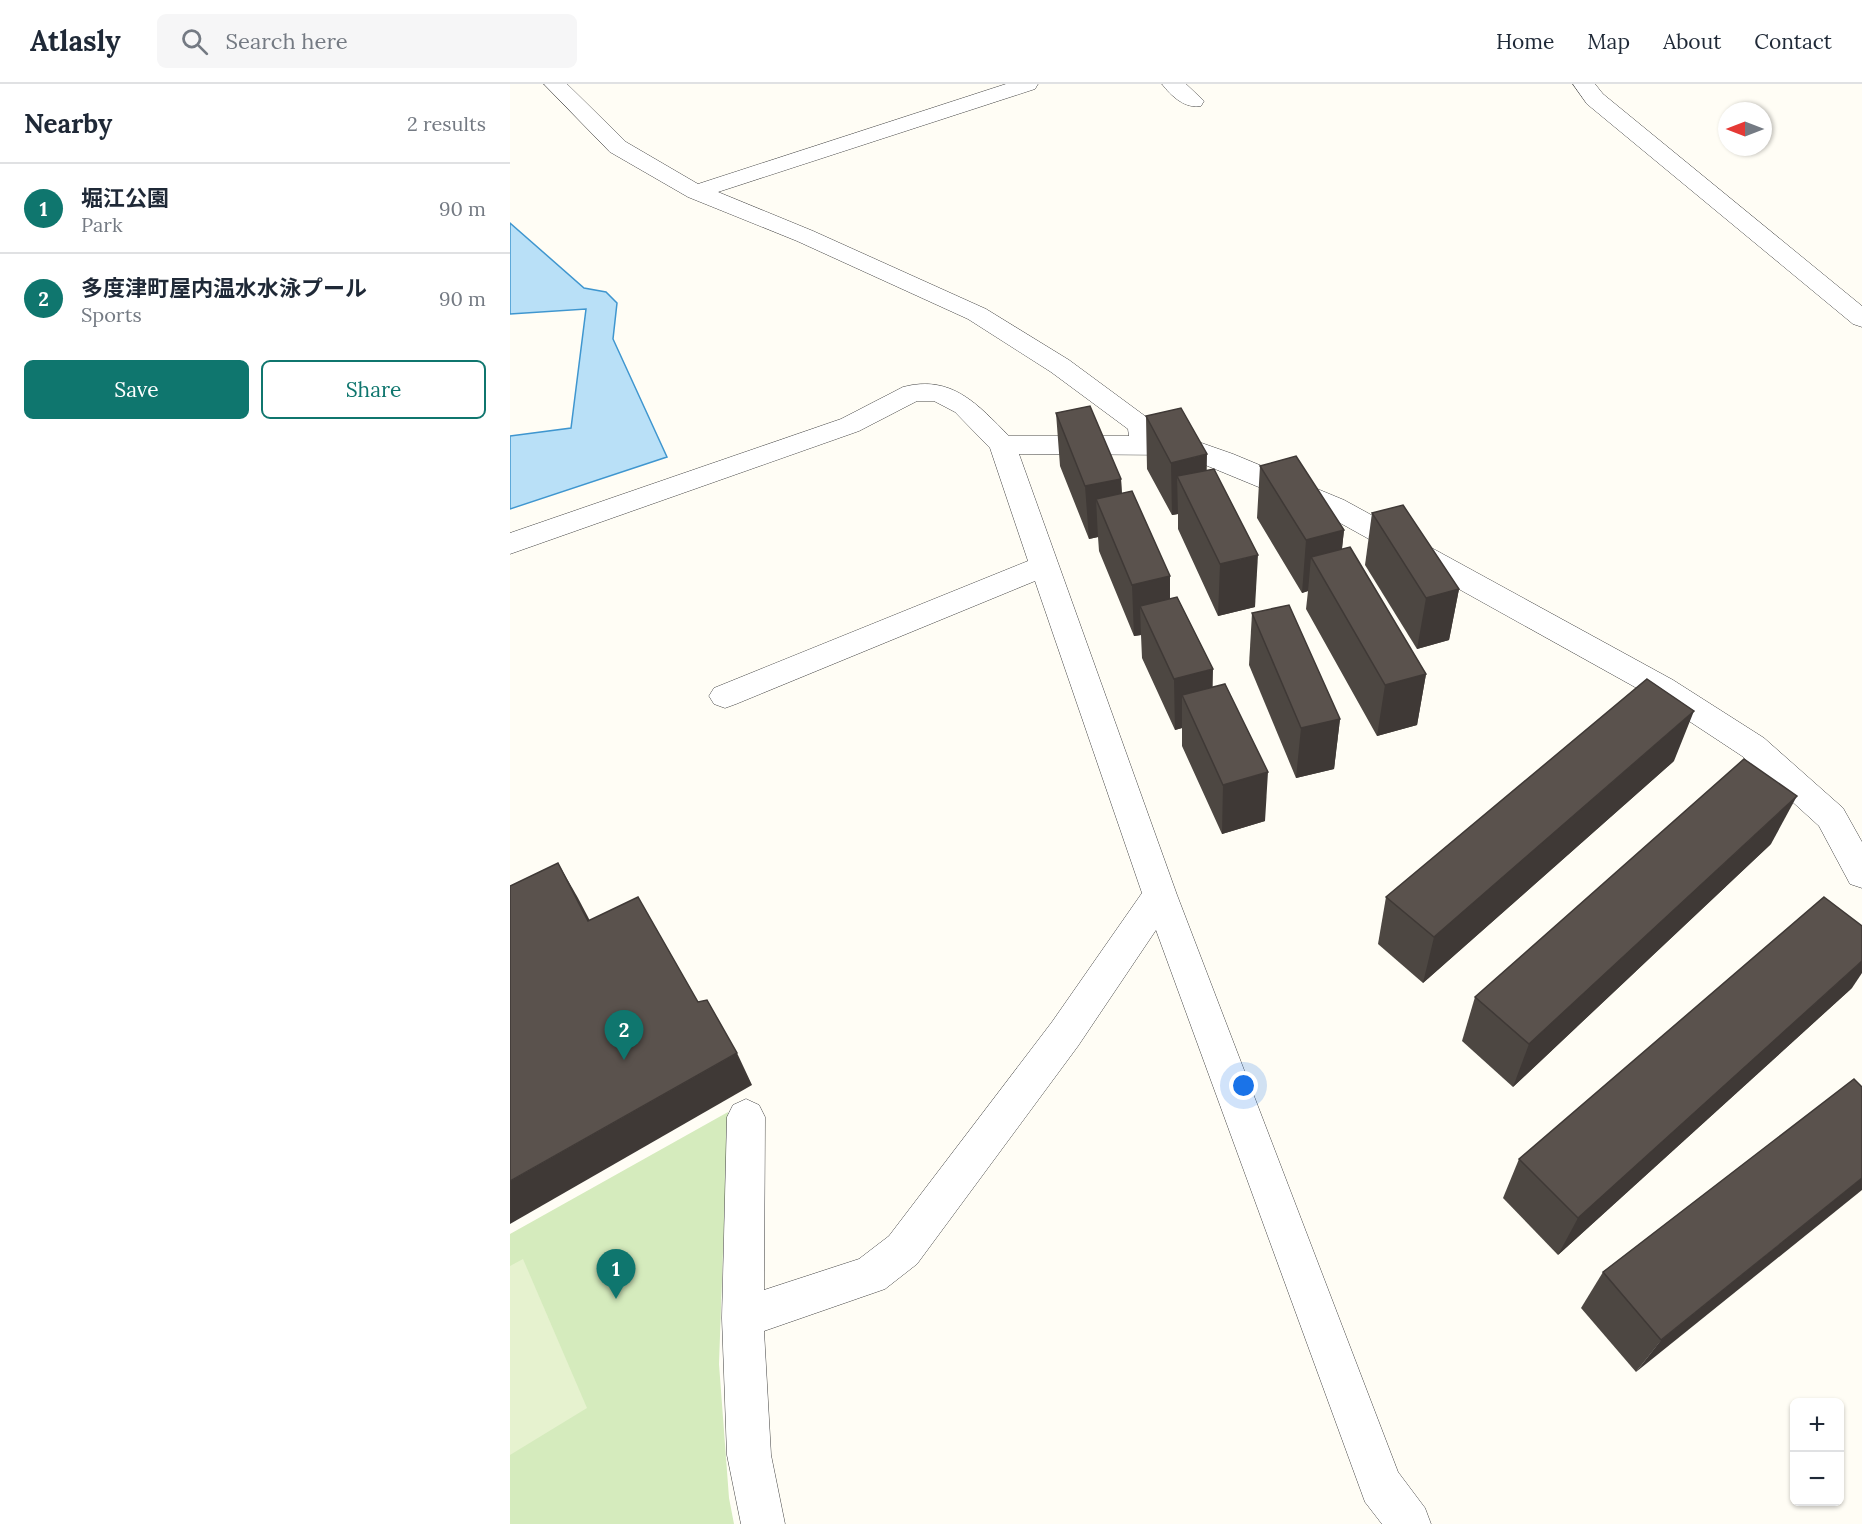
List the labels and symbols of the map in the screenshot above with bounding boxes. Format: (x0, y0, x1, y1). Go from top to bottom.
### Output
north arrow (1718, 102, 1772, 156)
pin: 2 (604, 1010, 644, 1060)
your location (1229, 1071, 1258, 1100)
pin: 1 (596, 1250, 636, 1299)

